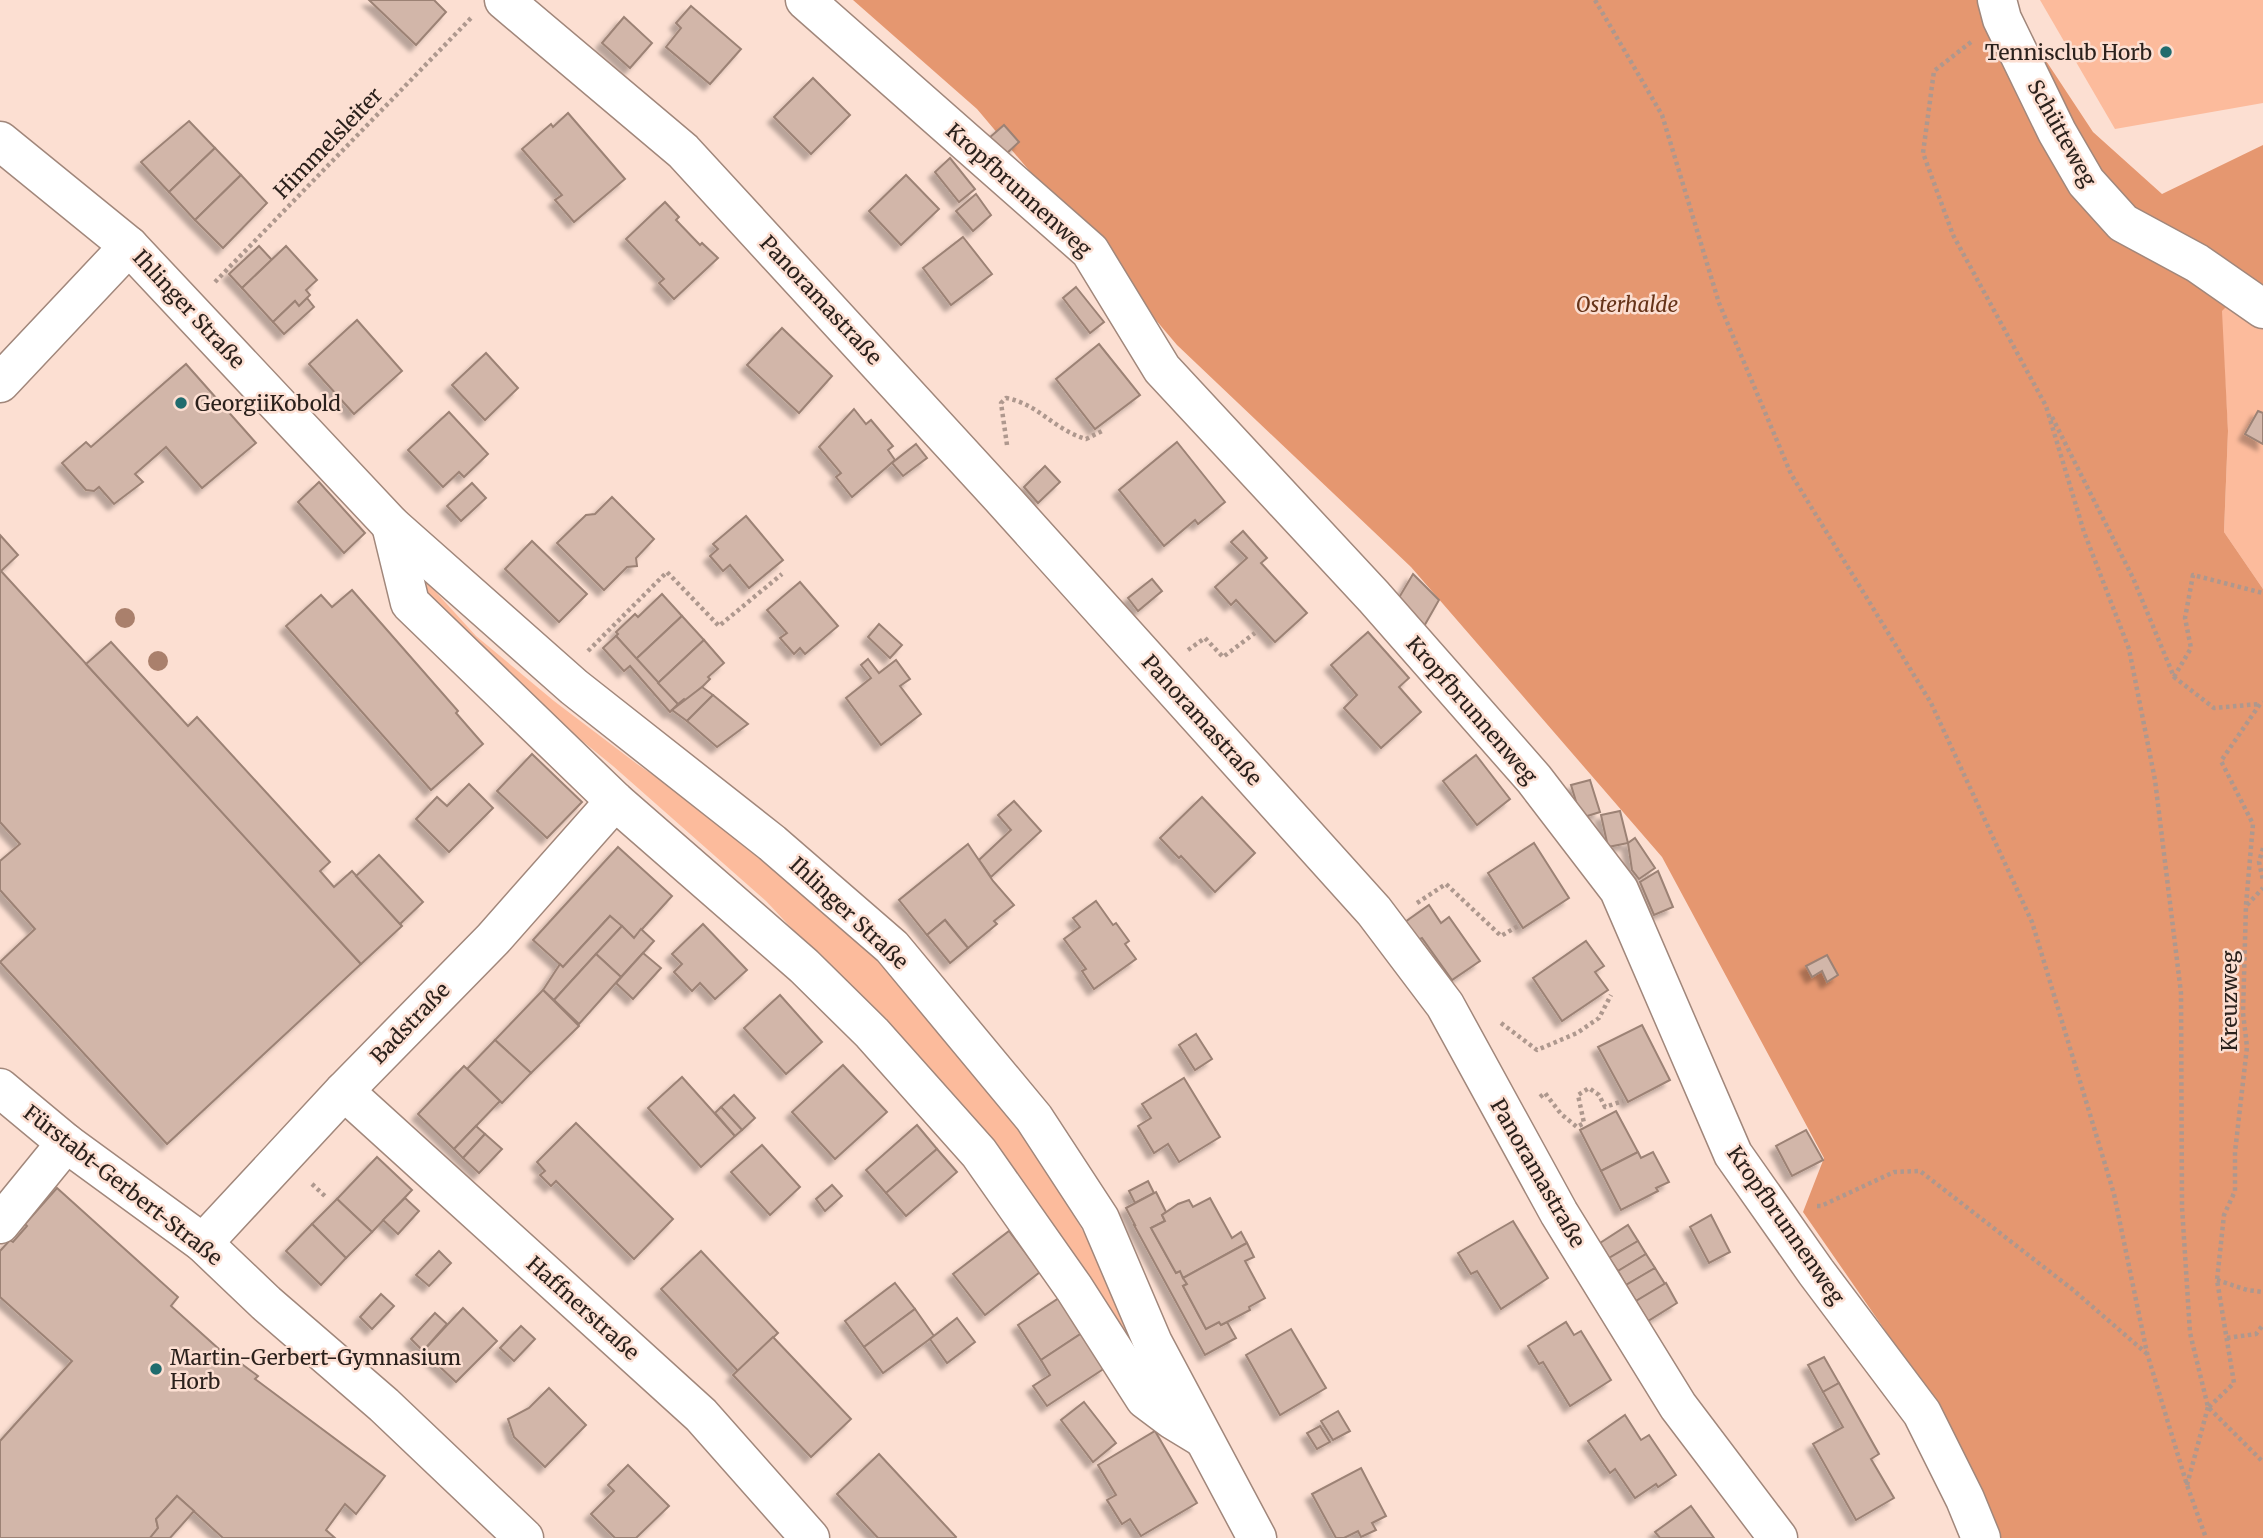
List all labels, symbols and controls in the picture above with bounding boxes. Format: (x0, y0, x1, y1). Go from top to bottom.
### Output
place label: Tennisclub Horb (1985, 39, 2152, 66)
marker: Tennisclub Horb (2158, 44, 2174, 60)
street label: Schütteweg (2022, 75, 2103, 191)
street label: Himmelsleiter (268, 82, 388, 204)
street label: Kropfbrunnenweg (941, 117, 1098, 263)
street label: Panoramastraße (754, 230, 888, 370)
street label: Ihlinger Straße (127, 244, 251, 374)
park label: Osterhalde (1576, 291, 1678, 318)
place label: GeorgiiKobold (195, 390, 341, 417)
marker: GeorgiiKobold (173, 395, 189, 411)
street label: Kropfbrunnenweg (1401, 631, 1544, 790)
street label: Panoramastraße (1136, 649, 1268, 791)
street label: Ihlinger Straße (784, 851, 914, 975)
street label: Kreuzweg (2216, 950, 2243, 1052)
street label: Badstraße (365, 977, 455, 1069)
street label: Panoramastraße (1485, 1094, 1592, 1252)
street label: Fürstabt-Gerbert-Straße (18, 1099, 228, 1271)
street label: Kropfbrunnenweg (1721, 1141, 1851, 1309)
street label: Haffnerstraße (521, 1250, 645, 1366)
place label: Martin-Gerbert-Gymnasium Horb (170, 1344, 461, 1395)
marker: Martin-Gerbert-Gymnasium Horb (148, 1361, 164, 1377)

